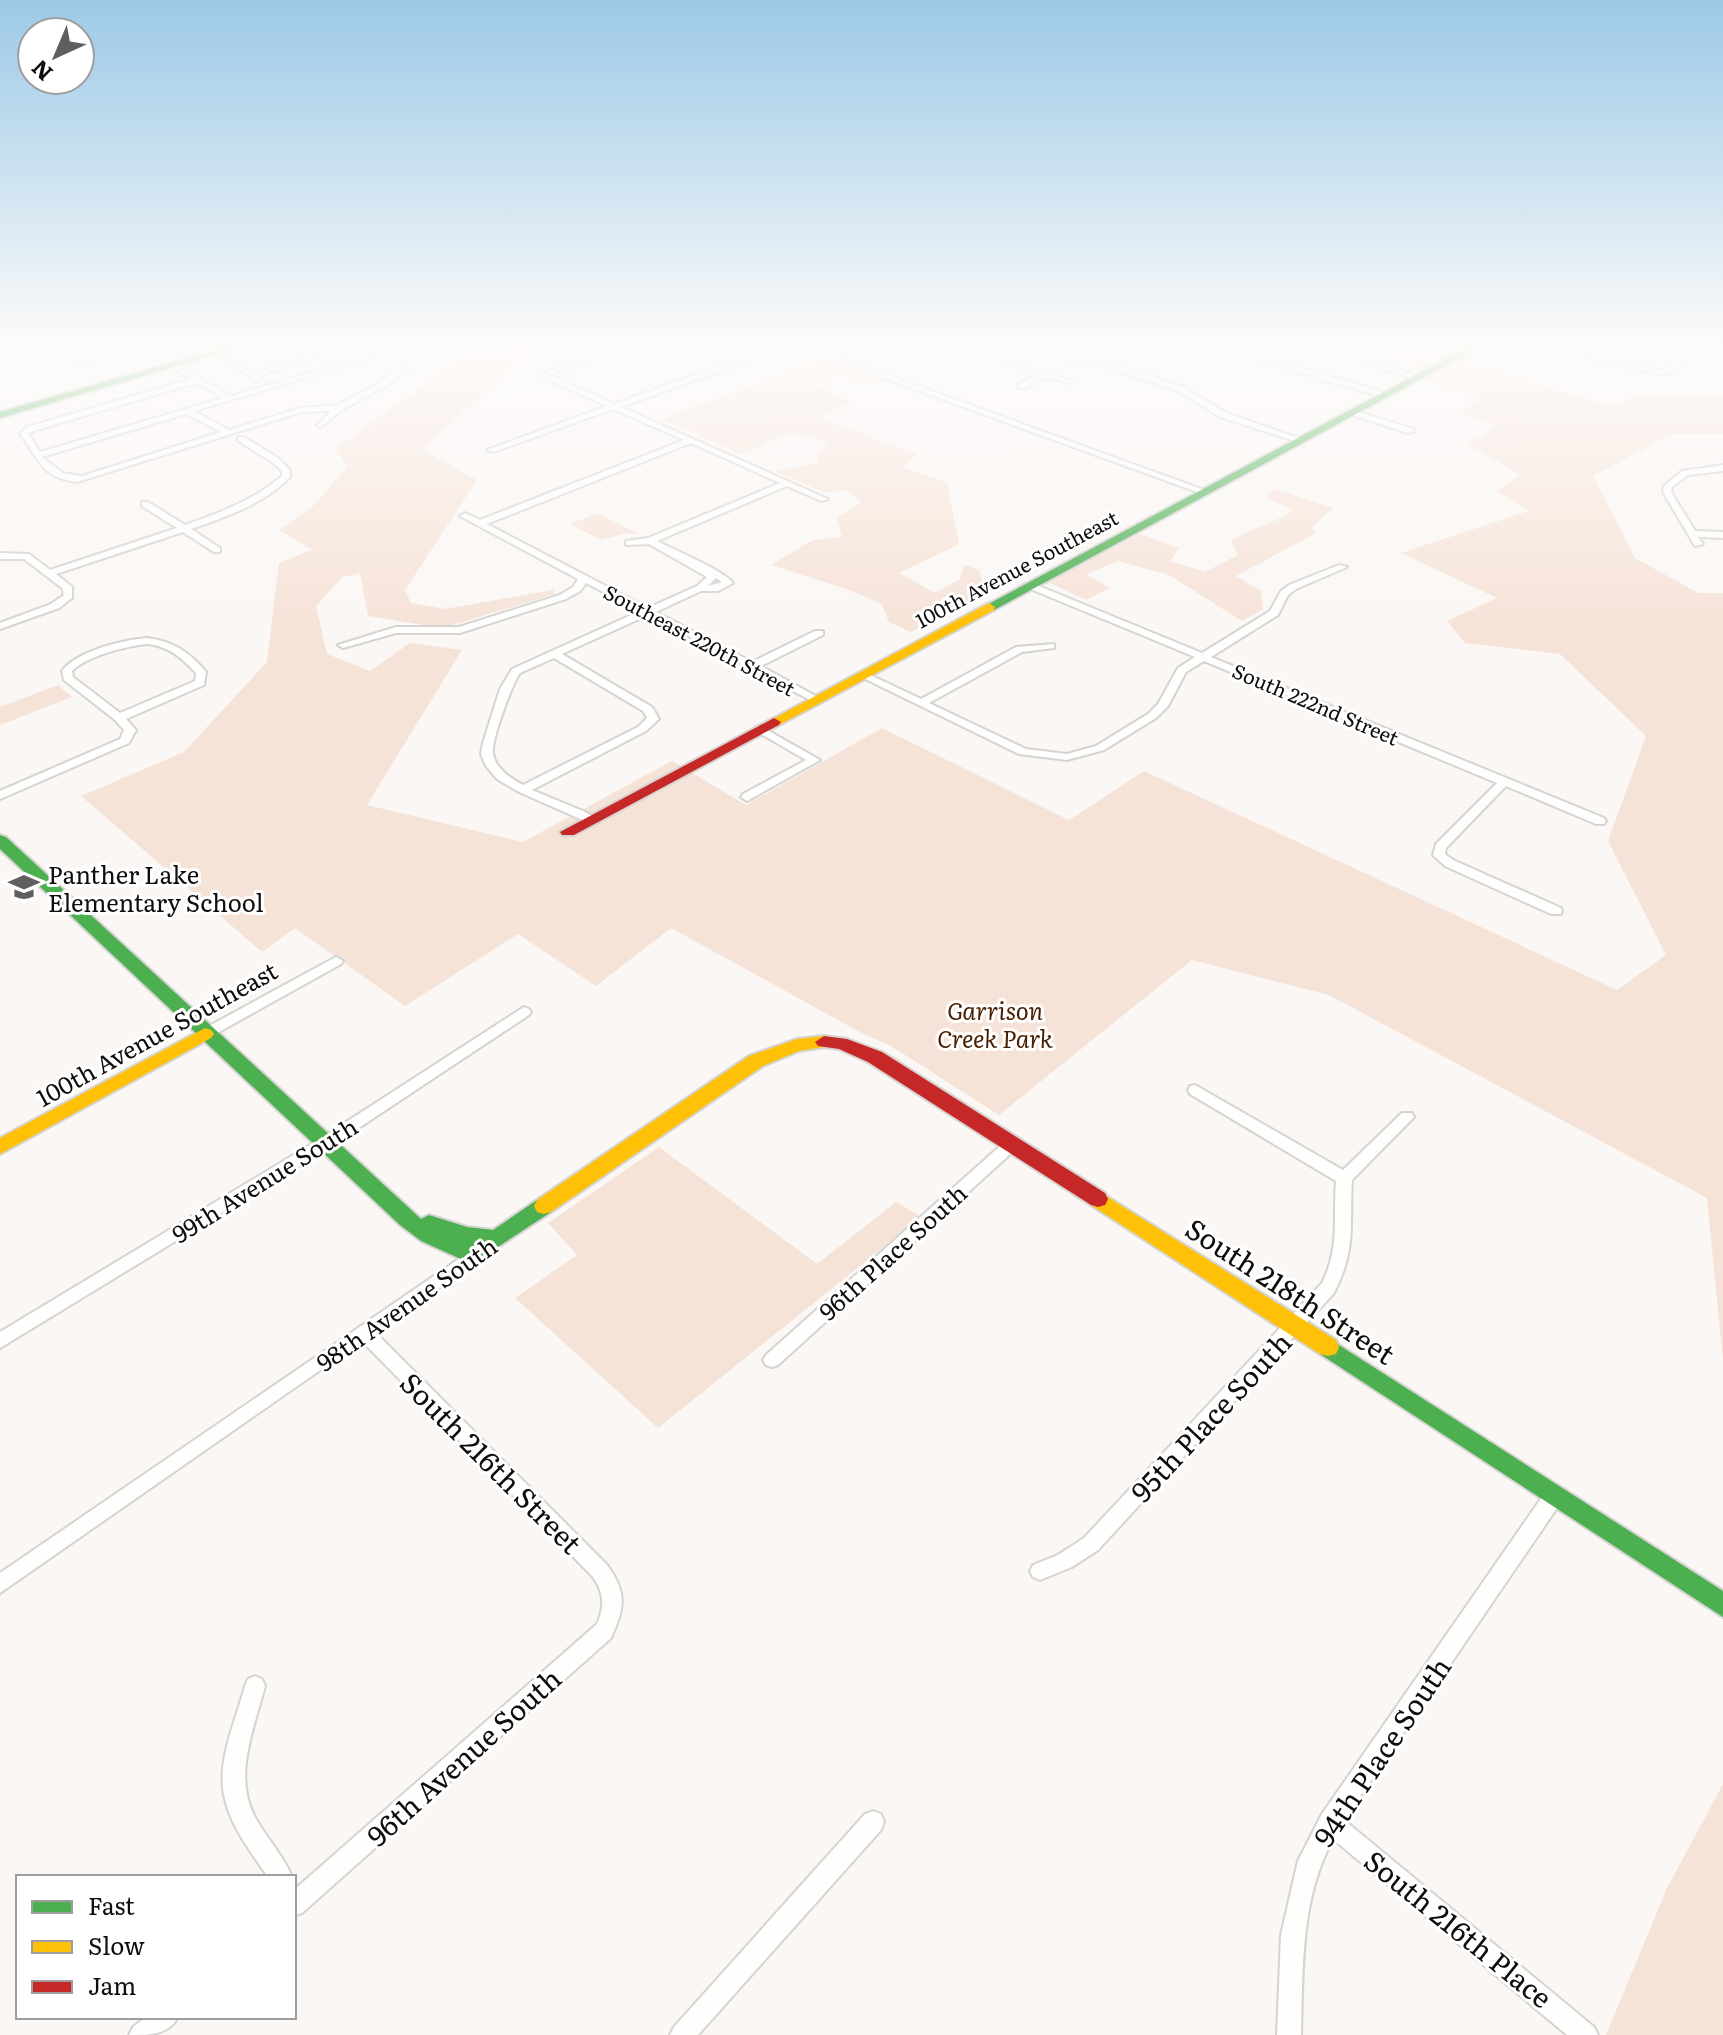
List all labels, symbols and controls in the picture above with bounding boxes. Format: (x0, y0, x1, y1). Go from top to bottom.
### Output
north arrow (16, 16, 96, 96)
text: N (23, 53, 59, 90)
street label: 100th Avenue Southeast (909, 502, 1123, 634)
street label: Southeast 220th Street (599, 576, 801, 702)
street label: South 222nd Street (1228, 654, 1404, 752)
place label: Panther Lake Elementary School (48, 856, 264, 919)
school or university icon: Panther Lake Elementary School (7, 870, 41, 904)
street label: 100th Avenue Southeast (29, 952, 283, 1114)
park label: Garrison Creek Park (937, 992, 1054, 1055)
street label: 99th Avenue South (164, 1108, 364, 1250)
street label: 96th Place South (810, 1175, 974, 1327)
street label: South 218th Street (1178, 1206, 1404, 1374)
street label: 98th Avenue South (308, 1227, 504, 1379)
street label: 95th Place South (1120, 1322, 1300, 1510)
street label: South 216th Street (392, 1362, 593, 1563)
street label: 94th Place South (1302, 1648, 1460, 1854)
street label: 96th Avenue South (356, 1657, 570, 1855)
street label: South 216th Place (1356, 1839, 1562, 2017)
legend (16, 1875, 296, 2019)
text: Fast (88, 1887, 135, 1922)
text: Slow (88, 1927, 145, 1962)
text: Jam (88, 1967, 136, 2002)

